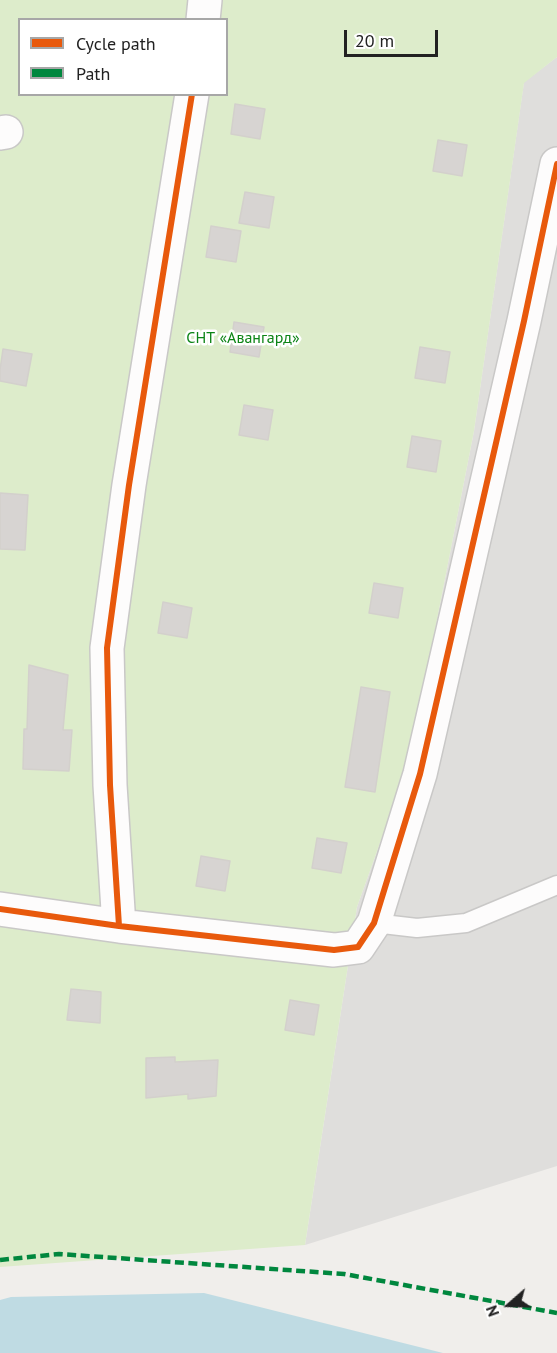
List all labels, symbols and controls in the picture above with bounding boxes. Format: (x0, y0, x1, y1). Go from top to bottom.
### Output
legend (18, 18, 228, 96)
scale bar (347, 18, 442, 56)
text: 20 m (355, 29, 394, 52)
text: Cycle path (76, 32, 156, 55)
text: Path (76, 62, 110, 85)
park label: СНТ «Авангард» (186, 328, 300, 348)
north arrow (479, 1275, 539, 1335)
text: N (481, 1303, 503, 1320)

